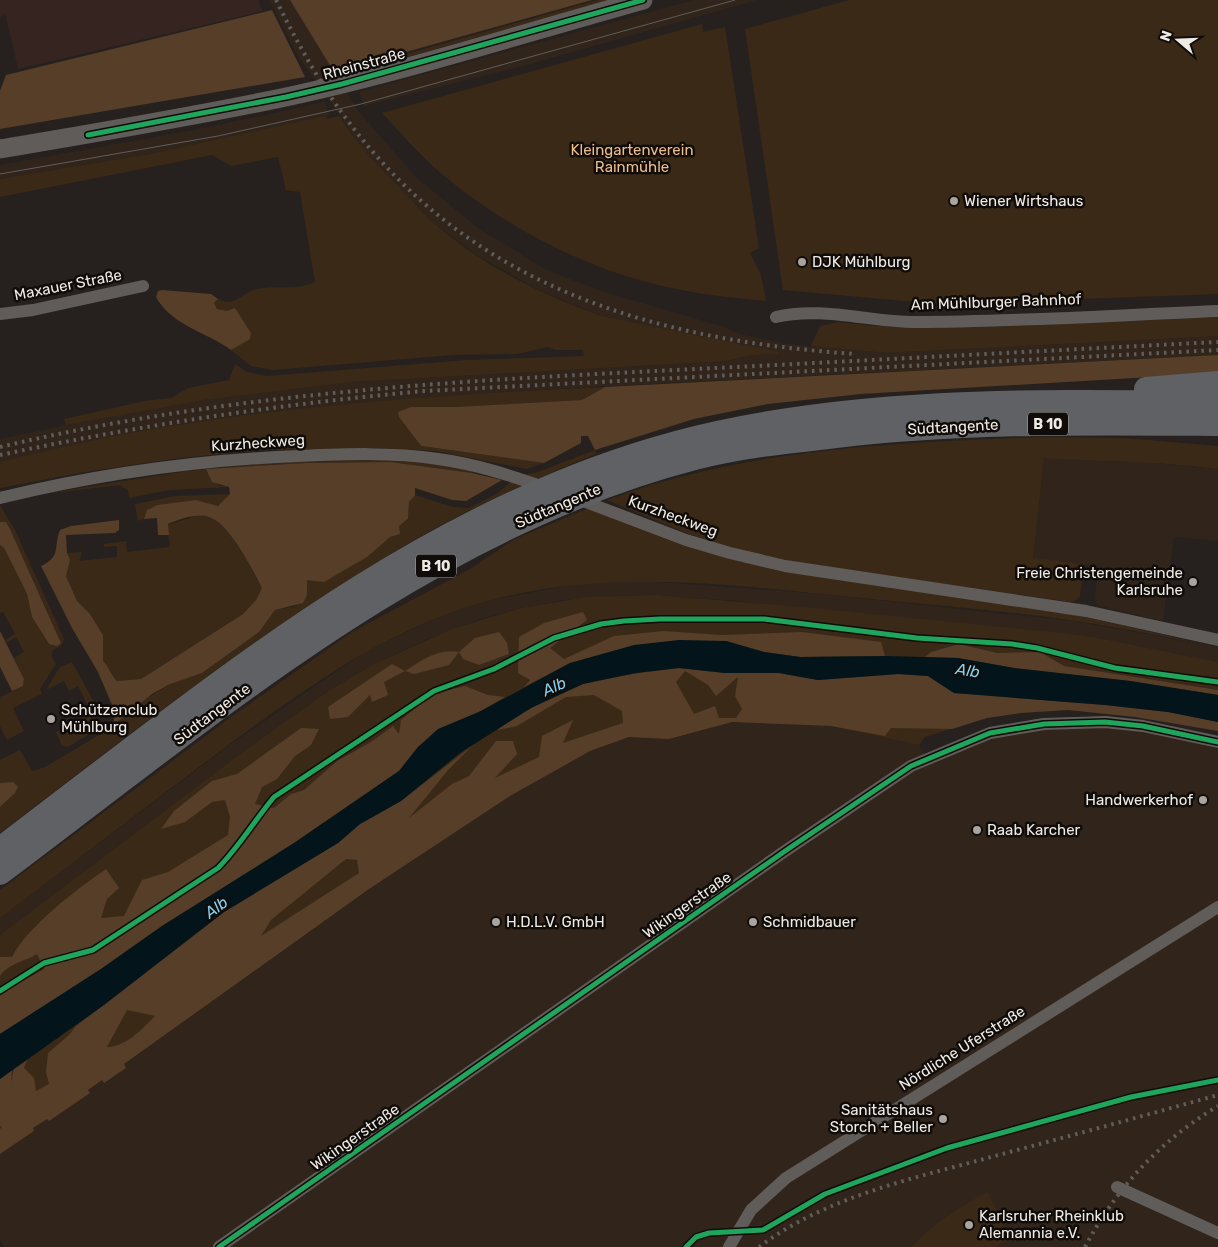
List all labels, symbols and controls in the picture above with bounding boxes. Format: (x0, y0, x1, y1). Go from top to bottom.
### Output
north arrow (1153, 15, 1203, 65)
text: N (1157, 28, 1176, 43)
street label: Rheinstraße (321, 44, 407, 84)
park label: Kleingartenverein Rainmühle (571, 141, 693, 176)
place label: Wiener Wirtshaus (964, 192, 1084, 210)
marker: Wiener Wirtshaus (948, 195, 960, 207)
place label: DJK Mühlburg (812, 253, 911, 271)
marker: DJK Mühlburg (796, 256, 808, 268)
street label: Maxauer Straße (13, 266, 123, 304)
street label: Am Mühlburger Bahnhof (910, 290, 1082, 314)
road number: B 10 (1028, 412, 1068, 436)
street label: Südtangente (907, 416, 999, 438)
street label: Kurzheckweg (211, 431, 305, 455)
street label: Südtangente (513, 480, 603, 532)
street label: Kurzheckweg (626, 492, 720, 540)
road number: B 10 (416, 554, 456, 578)
place label: Freie Christengemeinde Karlsruhe (1016, 564, 1183, 599)
marker: Freie Christengemeinde Karlsruhe (1187, 576, 1199, 588)
water label: Alb (953, 659, 981, 682)
water label: Alb (538, 673, 569, 700)
street label: Südtangente (170, 679, 254, 749)
place label: Schützenclub Mühlburg (61, 701, 158, 736)
marker: Schützenclub Mühlburg (45, 713, 57, 725)
place label: Handwerkerhof (1085, 791, 1193, 809)
marker: Handwerkerhof (1197, 794, 1209, 806)
place label: Raab Karcher (987, 821, 1081, 839)
marker: Raab Karcher (971, 824, 983, 836)
street label: Wikingerstraße (639, 868, 735, 942)
water label: Alb (200, 893, 232, 923)
place label: H.D.L.V. GmbH (506, 913, 605, 931)
place label: Schmidbauer (763, 913, 856, 931)
marker: H.D.L.V. GmbH (490, 916, 502, 928)
marker: Schmidbauer (747, 916, 759, 928)
street label: Nördliche Uferstraße (896, 1002, 1028, 1094)
street label: Wikingerstraße (307, 1100, 403, 1174)
place label: Sanitätshaus Storch + Beller (830, 1101, 933, 1136)
marker: Sanitätshaus Storch + Beller (937, 1113, 949, 1125)
place label: Karlsruher Rheinklub Alemannia e.V. (979, 1207, 1124, 1242)
marker: Karlsruher Rheinklub Alemannia e.V. (963, 1219, 975, 1231)

